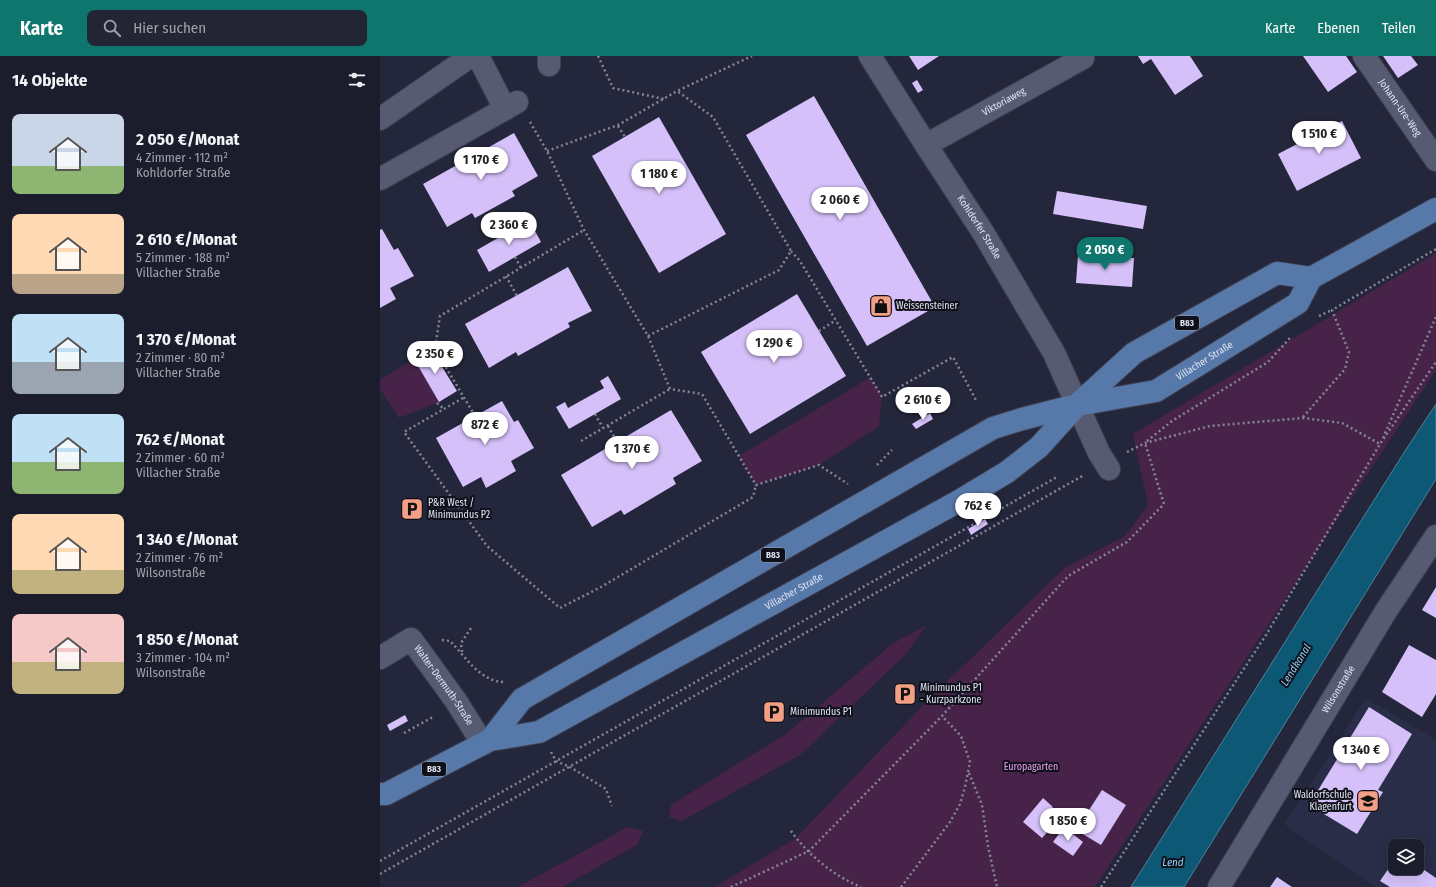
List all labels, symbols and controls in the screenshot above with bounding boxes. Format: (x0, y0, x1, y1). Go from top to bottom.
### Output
search box (87, 10, 367, 46)
text: Karte (20, 17, 63, 40)
icon: search (101, 17, 123, 39)
text: Hier suchen (133, 19, 206, 37)
text: Karte (1265, 20, 1295, 37)
text: Ebenen (1317, 20, 1360, 37)
text: Teilen (1382, 20, 1416, 37)
icon: filters (346, 69, 368, 91)
text: 14 Objekte (12, 70, 87, 91)
street label: Johann-Ure-Weg (1376, 77, 1424, 139)
street label: Viktoriaweg (980, 85, 1028, 119)
pin: 1 510 € (1282, 121, 1356, 155)
text: 1 510 € (1301, 126, 1337, 141)
text: 2 050 €/Monat (136, 129, 240, 150)
icon: home (44, 130, 92, 178)
pin: 1 170 € (444, 147, 518, 181)
text: 4 Zimmer · 112 m² (136, 150, 228, 165)
text: 1 170 € (463, 152, 499, 167)
pin: 1 180 € (622, 161, 696, 195)
text: Kohldorfer Straße (136, 165, 231, 180)
text: 1 180 € (640, 166, 678, 181)
pin: 2 060 € (803, 187, 877, 221)
text: 2 060 € (820, 192, 860, 207)
street label: Kohldorfer Straße (955, 193, 1003, 261)
pin: 2 360 € (472, 212, 546, 246)
text: 2 360 € (490, 217, 528, 232)
text: 2 610 €/Monat (136, 229, 237, 250)
icon: home (44, 230, 92, 278)
pin: 2 050 € (1068, 237, 1142, 271)
text: 2 050 € (1086, 242, 1124, 257)
text: 5 Zimmer · 188 m² (136, 250, 230, 265)
text: Villacher Straße (136, 265, 220, 280)
shop icon: Weissensteiner (868, 293, 894, 319)
place label: Weissensteiner (896, 300, 959, 312)
road number: B83 (1175, 316, 1199, 330)
text: 1 370 €/Monat (136, 329, 236, 350)
icon: home (44, 330, 92, 378)
pin: 1 290 € (737, 330, 811, 364)
text: 1 290 € (755, 335, 793, 350)
street label: Villacher Straße (1174, 339, 1235, 383)
pin: 2 350 € (398, 341, 472, 375)
text: 2 350 € (416, 346, 454, 361)
text: 2 Zimmer · 80 m² (136, 350, 225, 365)
text: Villacher Straße (136, 365, 220, 380)
pin: 2 610 € (886, 387, 960, 421)
text: 2 610 € (904, 392, 942, 407)
pin: 872 € (457, 412, 513, 446)
text: 872 € (471, 417, 499, 432)
text: 762 €/Monat (136, 429, 225, 450)
icon: home (44, 430, 92, 478)
pin: 1 370 € (595, 436, 669, 470)
text: 1 370 € (614, 441, 650, 456)
text: 2 Zimmer · 60 m² (136, 450, 225, 465)
text: Villacher Straße (136, 465, 220, 480)
pin: 762 € (950, 493, 1006, 527)
parking icon: P&R West / Minimundus P2 (399, 496, 425, 522)
place label: P&R West / Minimundus P2 (428, 497, 491, 521)
text: 762 € (964, 498, 992, 513)
text: 1 340 €/Monat (136, 529, 238, 550)
icon: home (44, 530, 92, 578)
road number: B83 (761, 548, 785, 562)
text: 2 Zimmer · 76 m² (136, 550, 223, 565)
text: Wilsonstraße (136, 565, 205, 580)
street label: Villacher Straße (763, 571, 825, 613)
text: 1 850 €/Monat (136, 629, 239, 650)
icon: home (44, 630, 92, 678)
water label: Lendkanal (1278, 642, 1314, 688)
street label: Walter-Dermuth-Straße (411, 643, 476, 728)
text: 3 Zimmer · 104 m² (136, 650, 230, 665)
street label: Wilsonstraße (1320, 663, 1358, 715)
text: Wilsonstraße (136, 665, 205, 680)
parking icon: Minimundus P1 - Kurzparkzone (892, 681, 918, 707)
place label: Minimundus P1 - Kurzparkzone (920, 682, 982, 706)
parking icon: Minimundus P1 (761, 699, 787, 725)
place label: Minimundus P1 (790, 706, 852, 718)
pin: 1 340 € (1324, 737, 1398, 771)
text: 1 340 € (1342, 742, 1380, 757)
park label: Europagarten (1004, 761, 1058, 773)
road number: B83 (422, 762, 446, 776)
school or university icon: Waldorfschule Klagenfurt (1355, 788, 1381, 814)
place label: Waldorfschule Klagenfurt (1294, 789, 1353, 813)
pin: 1 850 € (1031, 808, 1105, 842)
text: 1 850 € (1049, 813, 1087, 828)
map controls (1388, 839, 1424, 875)
button: layers (1388, 839, 1424, 875)
water label: Lend (1162, 856, 1184, 869)

